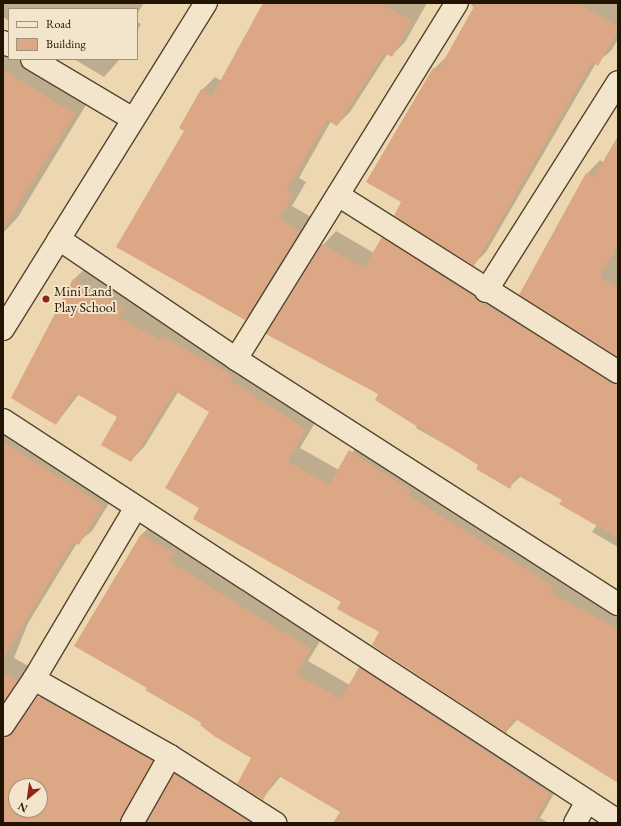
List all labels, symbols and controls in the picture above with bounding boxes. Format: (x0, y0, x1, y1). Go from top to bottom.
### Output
legend (8, 8, 138, 60)
text: Road (46, 16, 71, 32)
text: Building (46, 36, 86, 52)
place label: Mini Land Play School (54, 283, 116, 316)
marker: Mini Land Play School (41, 294, 51, 304)
north arrow (8, 778, 48, 818)
text: N (15, 799, 30, 816)

